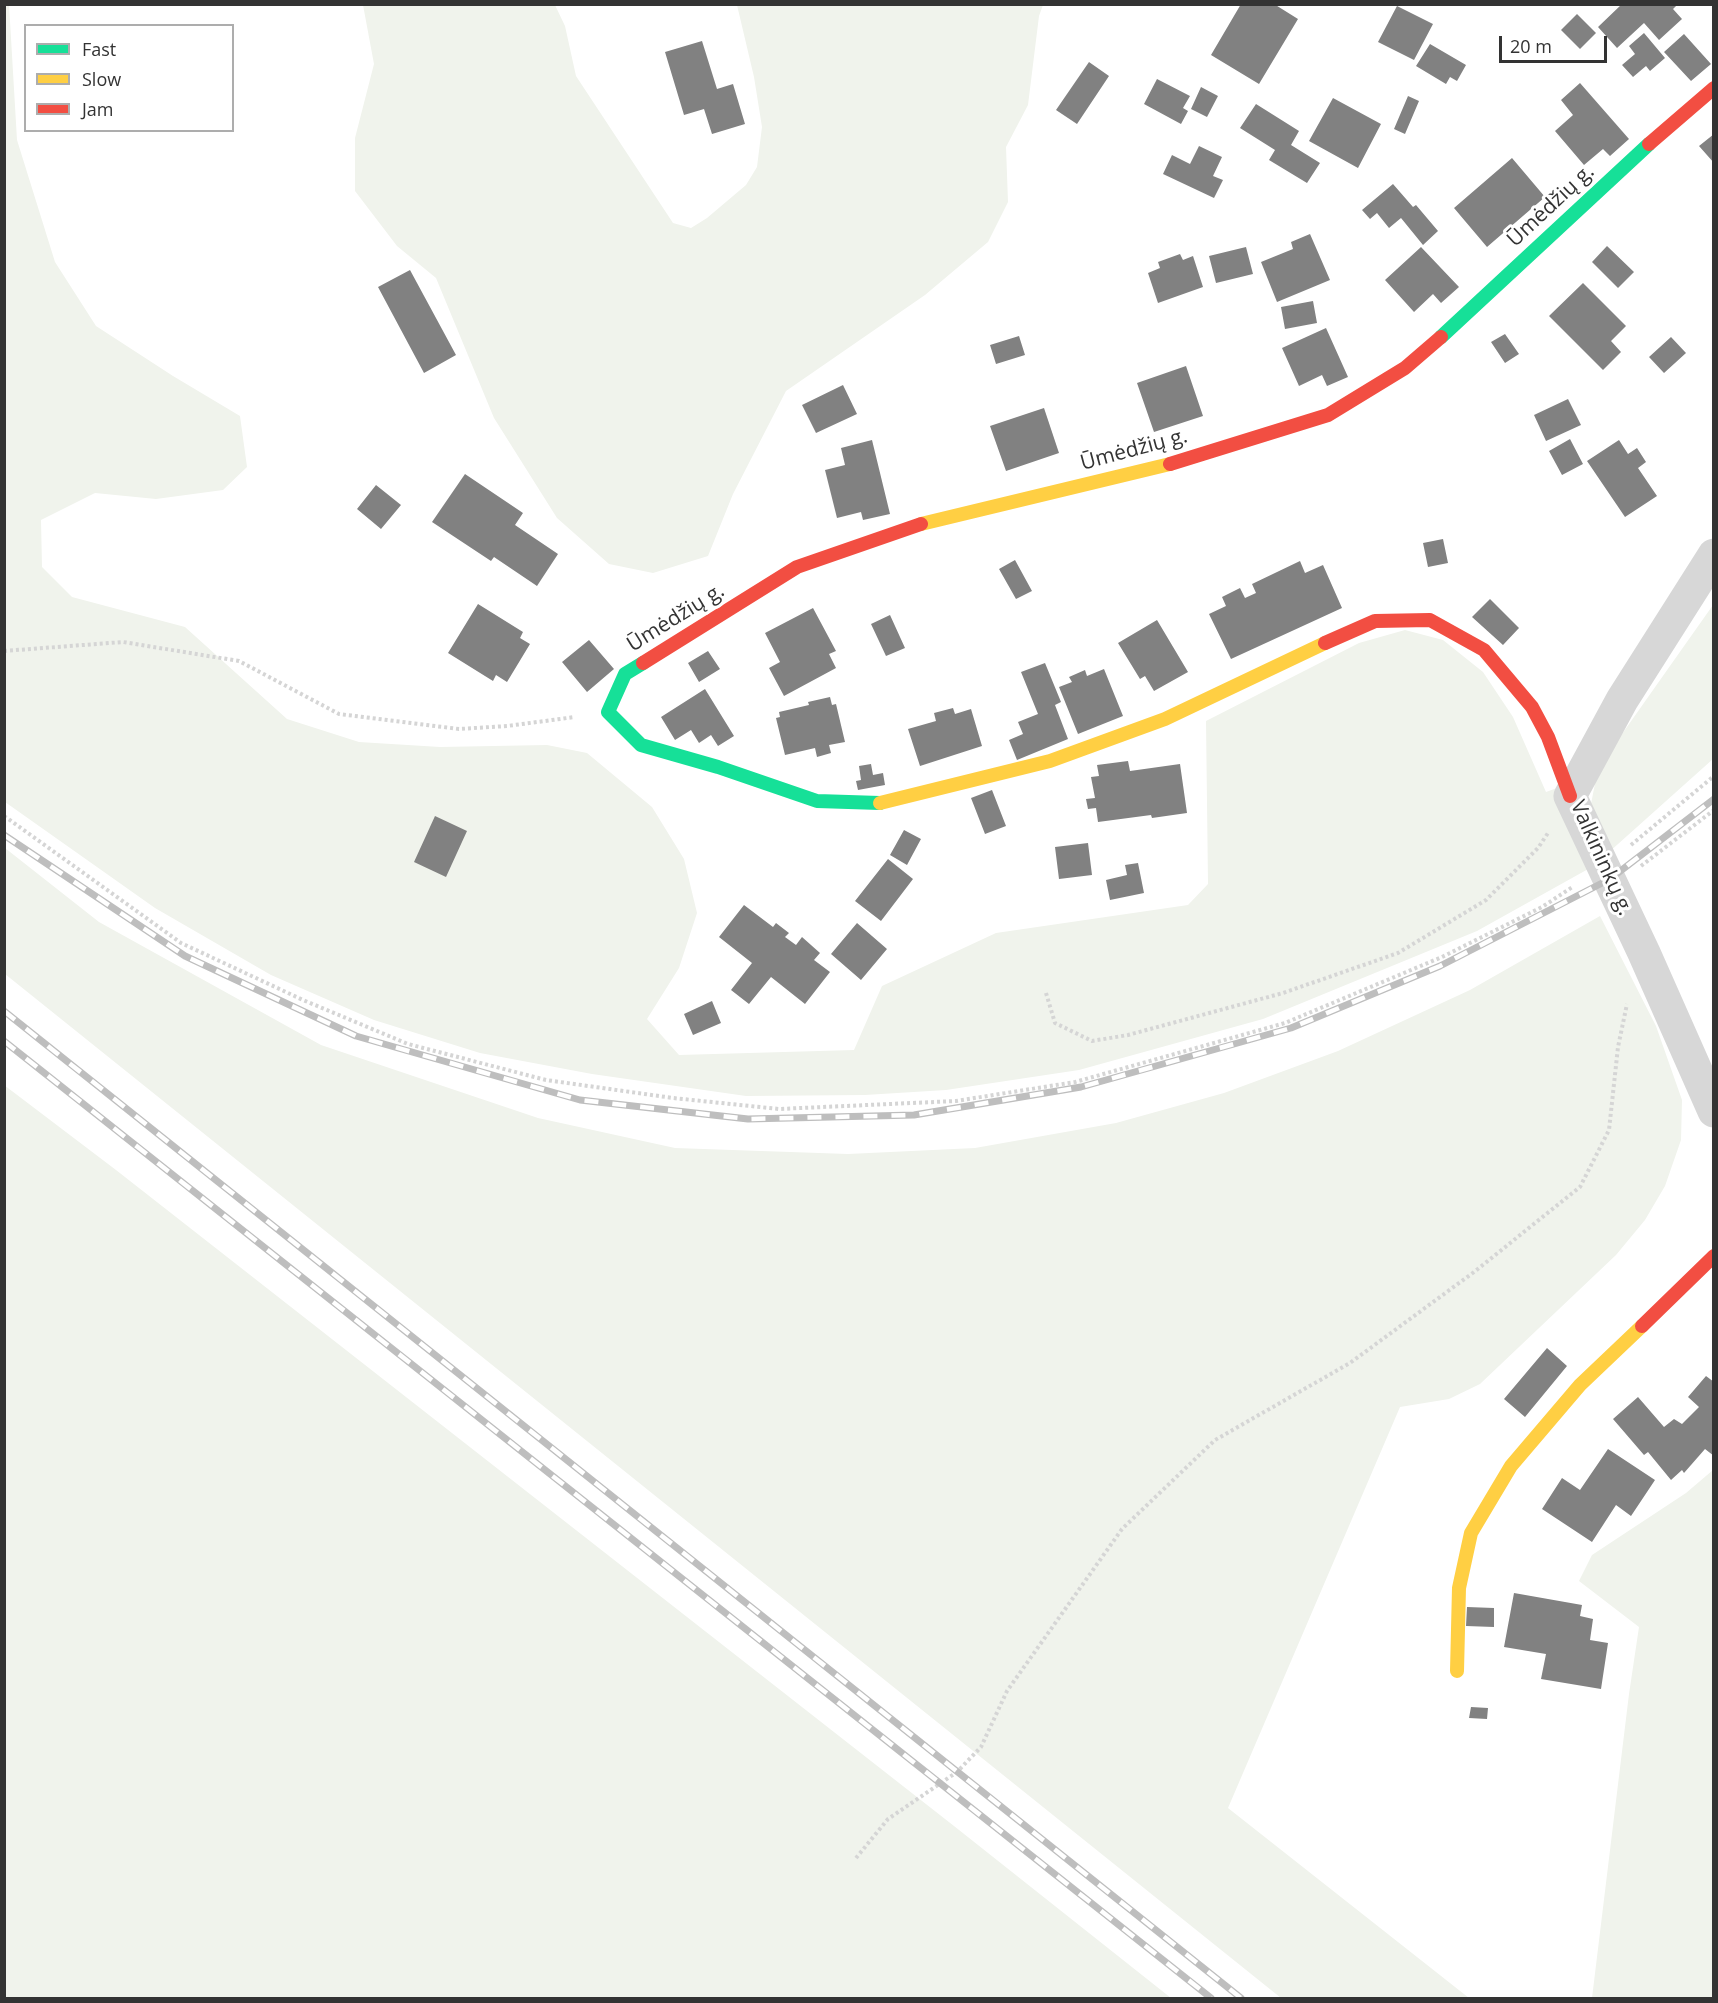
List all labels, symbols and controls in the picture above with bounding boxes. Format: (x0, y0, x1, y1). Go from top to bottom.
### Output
legend (24, 24, 234, 132)
scale bar (1502, 24, 1610, 62)
text: 20 m (1510, 34, 1552, 58)
text: Fast (82, 37, 116, 61)
text: Slow (82, 67, 121, 91)
text: Jam (82, 97, 114, 121)
street label: Ūmėdžių g. (1502, 159, 1600, 253)
street label: Ūmėdžių g. (1078, 424, 1190, 476)
street label: Ūmėdžių g. (623, 578, 729, 658)
street label: Valkininkų g. (1564, 797, 1638, 919)

